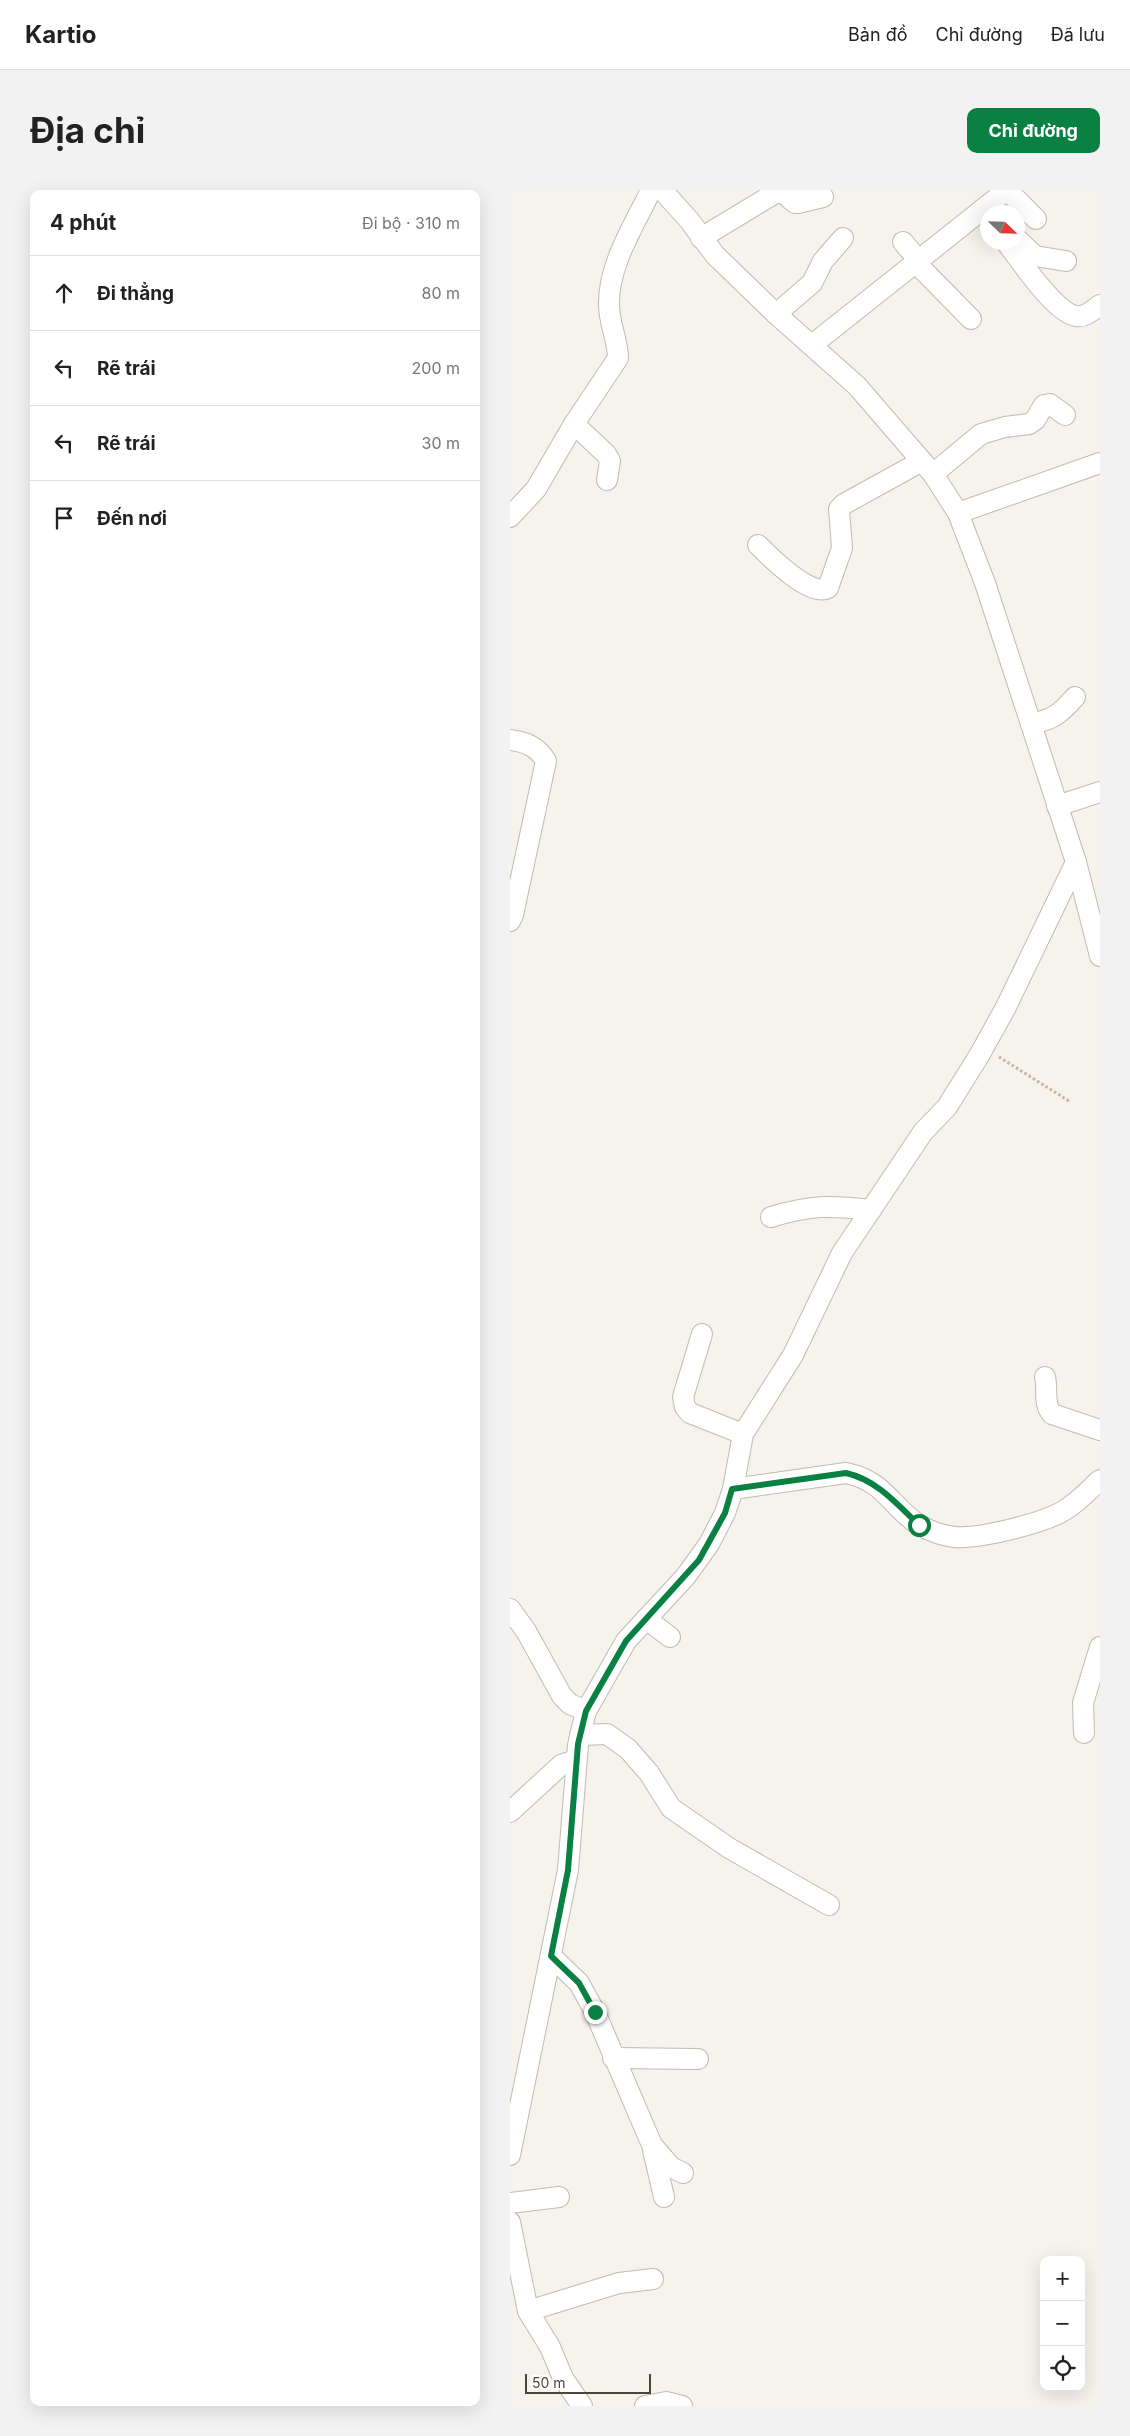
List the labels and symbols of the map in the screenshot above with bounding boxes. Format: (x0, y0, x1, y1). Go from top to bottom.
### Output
north arrow (980, 205, 1025, 250)
route start (908, 1514, 931, 1537)
route end (584, 2001, 607, 2024)
scale bar (525, 2371, 651, 2394)

